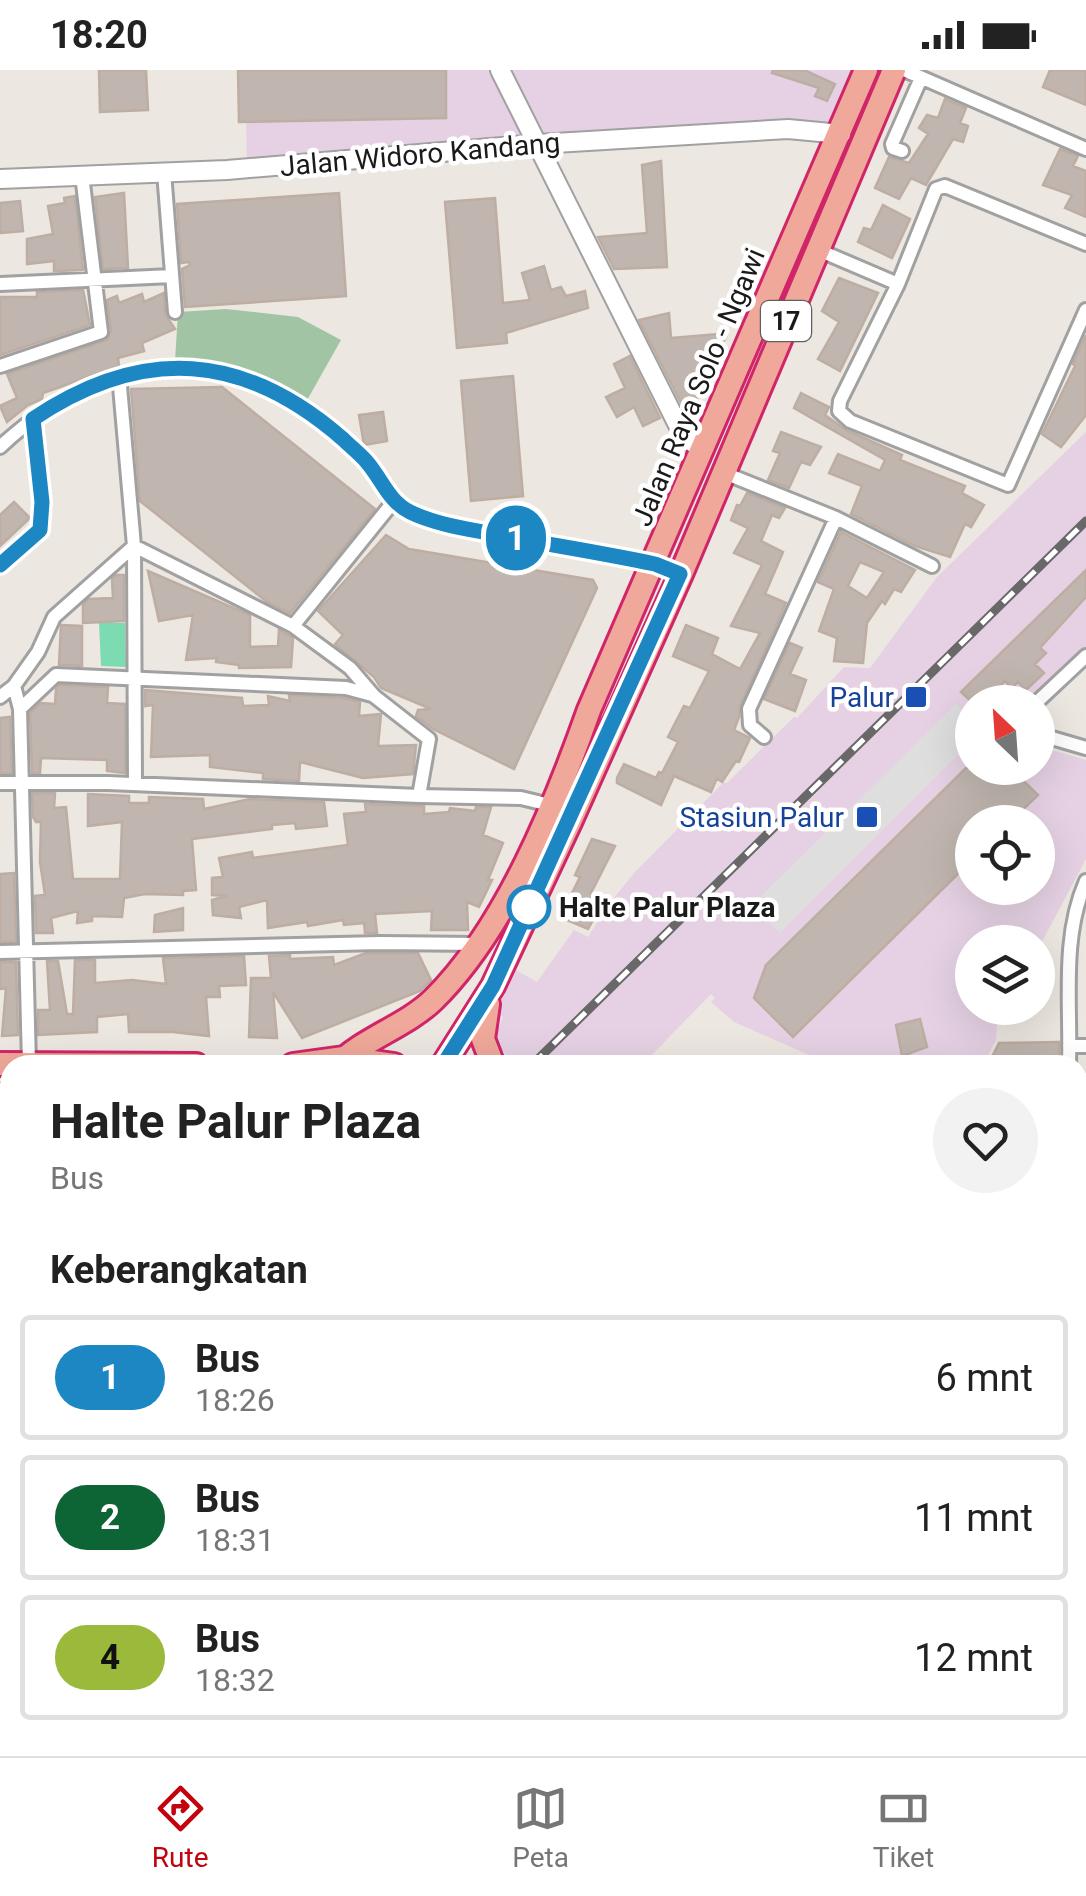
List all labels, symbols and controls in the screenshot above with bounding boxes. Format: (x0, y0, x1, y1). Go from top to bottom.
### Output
text: 18:20 (50, 13, 148, 57)
street label: Jalan Widoro Kandang (279, 126, 562, 183)
street label: Jalan Raya Solo - Ngawi (625, 243, 772, 531)
road number: 17 (761, 301, 811, 341)
line badge: 1 (484, 506, 548, 570)
text: 1 (506, 518, 526, 559)
place label: Palur (830, 681, 895, 714)
marker: Palur (903, 684, 929, 710)
north arrow (955, 685, 1055, 785)
map controls (955, 685, 1055, 1025)
place label: Stasiun Palur (679, 801, 844, 834)
marker: Stasiun Palur (854, 804, 880, 830)
button: locate (955, 805, 1055, 905)
marker: Halte Palur Plaza (508, 886, 550, 928)
place label: Halte Palur Plaza (559, 891, 776, 924)
button: layers (955, 925, 1055, 1025)
button: heart (933, 1088, 1038, 1193)
text: Halte Palur Plaza (50, 1093, 421, 1150)
text: Bus (50, 1159, 104, 1197)
text: Keberangkatan (50, 1248, 308, 1292)
text: Bus (195, 1337, 260, 1381)
text: 6 mnt (935, 1356, 1033, 1400)
text: 1 (100, 1357, 120, 1398)
text: 18:26 (195, 1381, 275, 1419)
text: Bus (195, 1477, 260, 1521)
text: 11 mnt (914, 1496, 1033, 1540)
text: 2 (100, 1497, 120, 1538)
text: 18:31 (195, 1521, 275, 1559)
text: Bus (195, 1617, 260, 1661)
text: 12 mnt (914, 1636, 1033, 1680)
text: 4 (100, 1637, 120, 1678)
text: 18:32 (195, 1661, 275, 1699)
tab: Rute (152, 1781, 209, 1874)
tab: Peta (512, 1781, 569, 1874)
tab: Tiket (873, 1781, 934, 1874)

